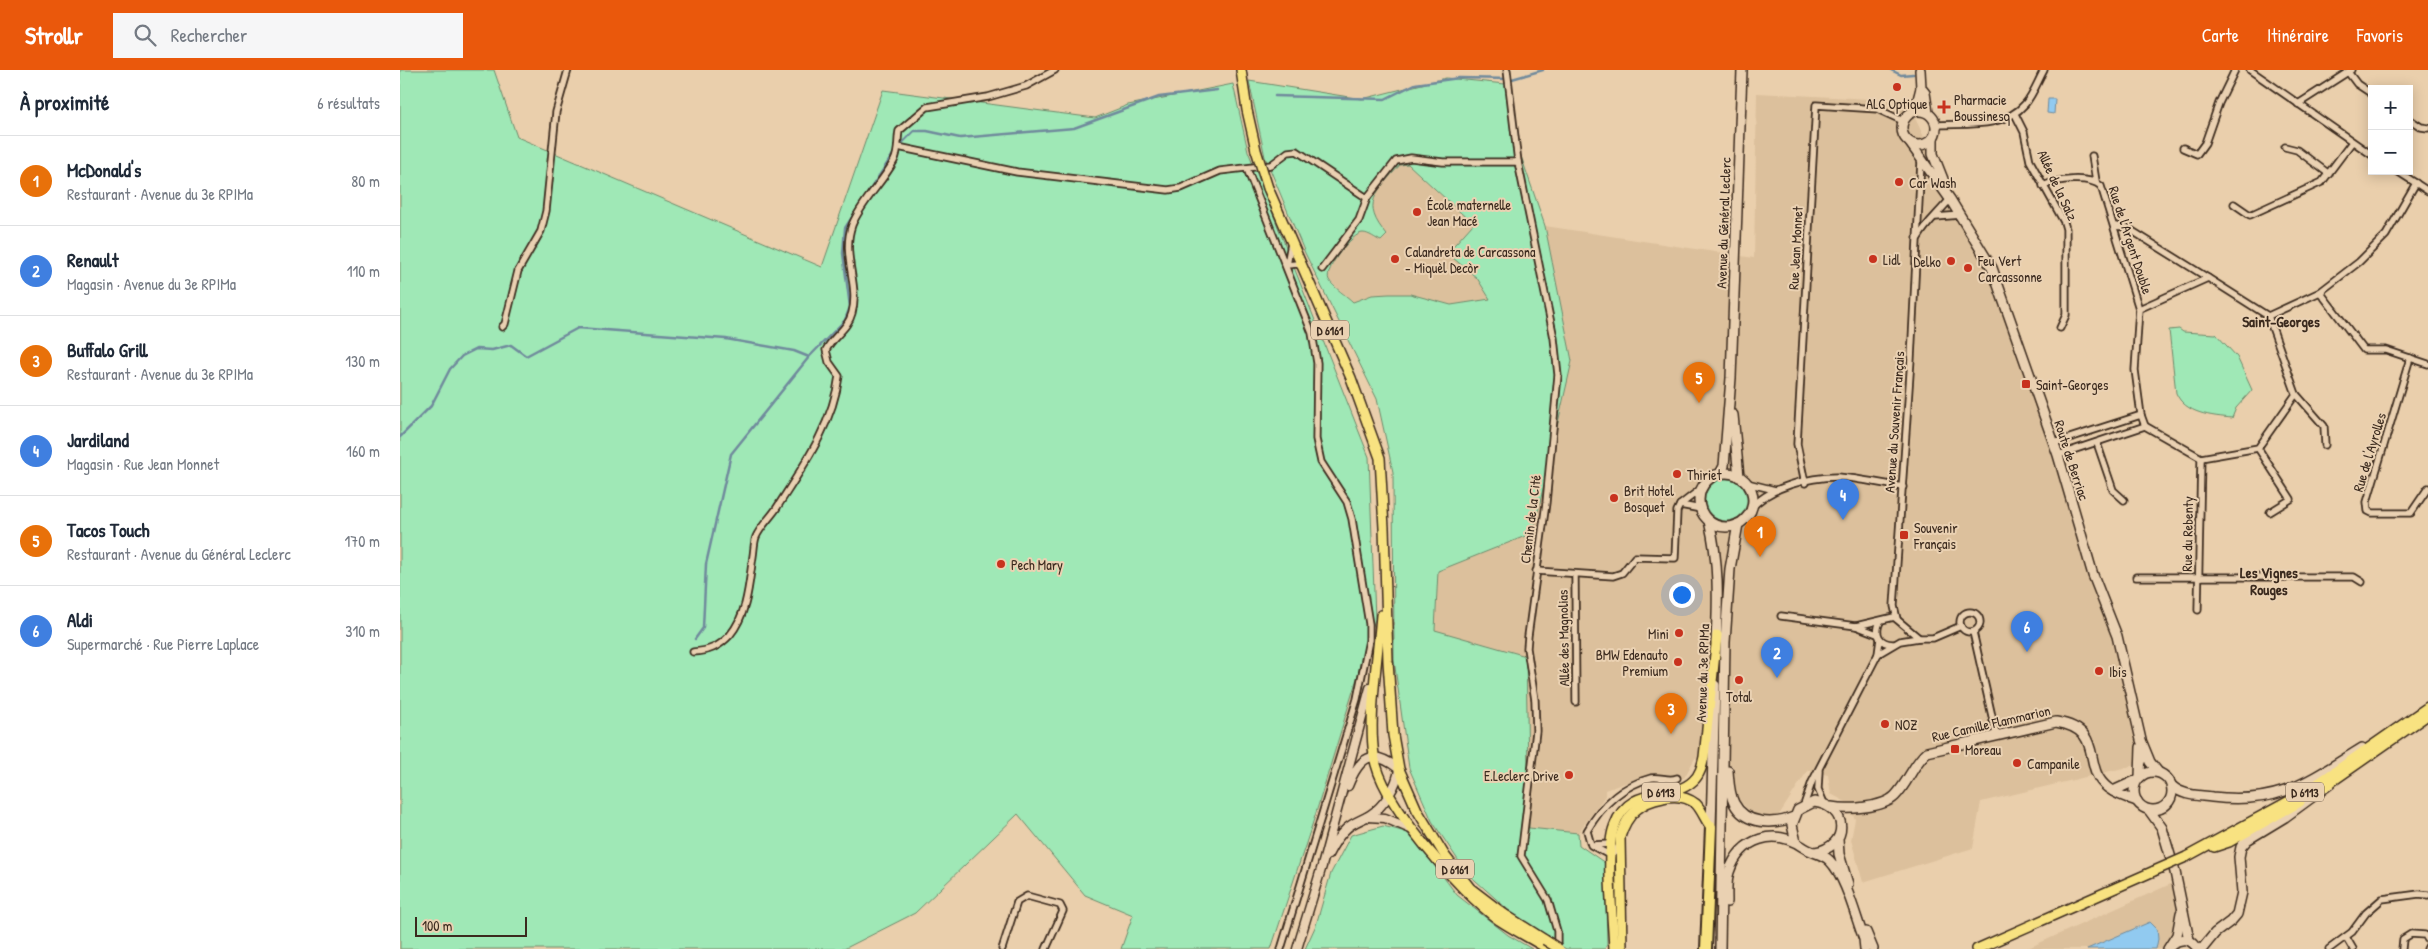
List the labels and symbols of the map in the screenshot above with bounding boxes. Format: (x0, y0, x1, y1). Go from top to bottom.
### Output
marker: ALG Optique (1891, 81, 1903, 93)
place label: Pharmacie Boussinesq (1954, 90, 2011, 126)
place label: ALG Optique (1866, 94, 1928, 114)
marker: Pharmacie Boussinesq (1938, 101, 1950, 113)
street label: Allée de la Salz (2033, 147, 2083, 223)
street label: Avenue du Général Leclerc (1711, 156, 1735, 289)
place label: Car Wash (1909, 173, 1956, 192)
marker: Car Wash (1893, 176, 1905, 188)
street label: Rue de l'Argent Double (2104, 184, 2158, 297)
place label: École maternelle Jean Macé (1427, 195, 1511, 230)
marker: École maternelle Jean Macé (1411, 206, 1423, 218)
street label: Rue Jean Monnet (1783, 206, 1807, 290)
place label: Calandreta de Carcassona - Miquèl Decòr (1405, 242, 1536, 278)
place label: Lidl (1883, 250, 1901, 269)
place label: Feu Vert Carcassonne (1977, 251, 2043, 286)
place label: Delko (1914, 252, 1941, 271)
marker: Calandreta de Carcassona - Miquèl Decòr (1389, 253, 1401, 265)
marker: Lidl (1867, 253, 1879, 265)
marker: Delko (1945, 255, 1957, 267)
marker: Feu Vert Carcassonne (1962, 262, 1974, 274)
district label: Saint-Georges (2242, 311, 2320, 333)
road number: D 6161 (1311, 320, 1349, 340)
street label: Avenue du Souvenir Français (1880, 351, 1908, 493)
pin: 5 (1683, 362, 1715, 403)
place label: Saint-Georges (2036, 375, 2108, 395)
marker: Saint-Georges (2020, 378, 2032, 390)
street label: Rue de l'Ayrolles (2348, 410, 2391, 494)
street label: Route de Berriac (2050, 418, 2094, 503)
place label: Thiriet (1687, 465, 1722, 484)
marker: Thiriet (1671, 468, 1683, 480)
street label: Chemin de la Cité (1515, 473, 1545, 564)
pin: 4 (1827, 479, 1859, 520)
place label: Brit Hotel Bosquet (1624, 481, 1674, 517)
marker: Brit Hotel Bosquet (1608, 492, 1620, 504)
street label: Rue du Rebenty (2177, 496, 2198, 572)
pin: 1 (1744, 516, 1776, 557)
place label: Souvenir Français (1913, 518, 1958, 553)
marker: Souvenir Français (1898, 529, 1910, 541)
place label: Pech Mary (1011, 555, 1063, 575)
marker: Pech Mary (995, 558, 1007, 570)
district label: Les Vignes Rouges (2240, 562, 2298, 601)
your location (1669, 582, 1695, 608)
street label: Allée des Magnolias (1553, 590, 1574, 686)
pin: 6 (2011, 611, 2043, 652)
street label: Avenue du 3e RPIMa (1691, 623, 1713, 722)
place label: Mini (1648, 624, 1669, 643)
marker: Mini (1673, 627, 1685, 639)
pin: 2 (1761, 637, 1793, 678)
place label: BMW Edenauto Premium (1596, 645, 1668, 680)
marker: BMW Edenauto Premium (1672, 656, 1684, 668)
place label: Ibis (2109, 662, 2127, 681)
marker: Ibis (2093, 665, 2105, 677)
marker: Total (1733, 674, 1745, 686)
place label: Total (1726, 687, 1752, 706)
pin: 3 (1655, 693, 1687, 734)
street label: Rue Camille Flammarion (1930, 700, 2052, 746)
place label: NOZ (1895, 715, 1917, 734)
marker: NOZ (1879, 718, 1891, 730)
place label: Moreau (1965, 740, 2001, 759)
marker: Moreau (1949, 743, 1961, 755)
place label: Campanile (2027, 754, 2080, 774)
marker: Campanile (2011, 757, 2023, 769)
place label: E.Leclerc Drive (1484, 766, 1559, 785)
marker: E.Leclerc Drive (1563, 769, 1575, 781)
road number: D 6113 (1642, 782, 1680, 802)
road number: D 6113 (2286, 782, 2324, 802)
road number: D 6161 (1436, 860, 1474, 879)
scale bar (415, 914, 528, 937)

